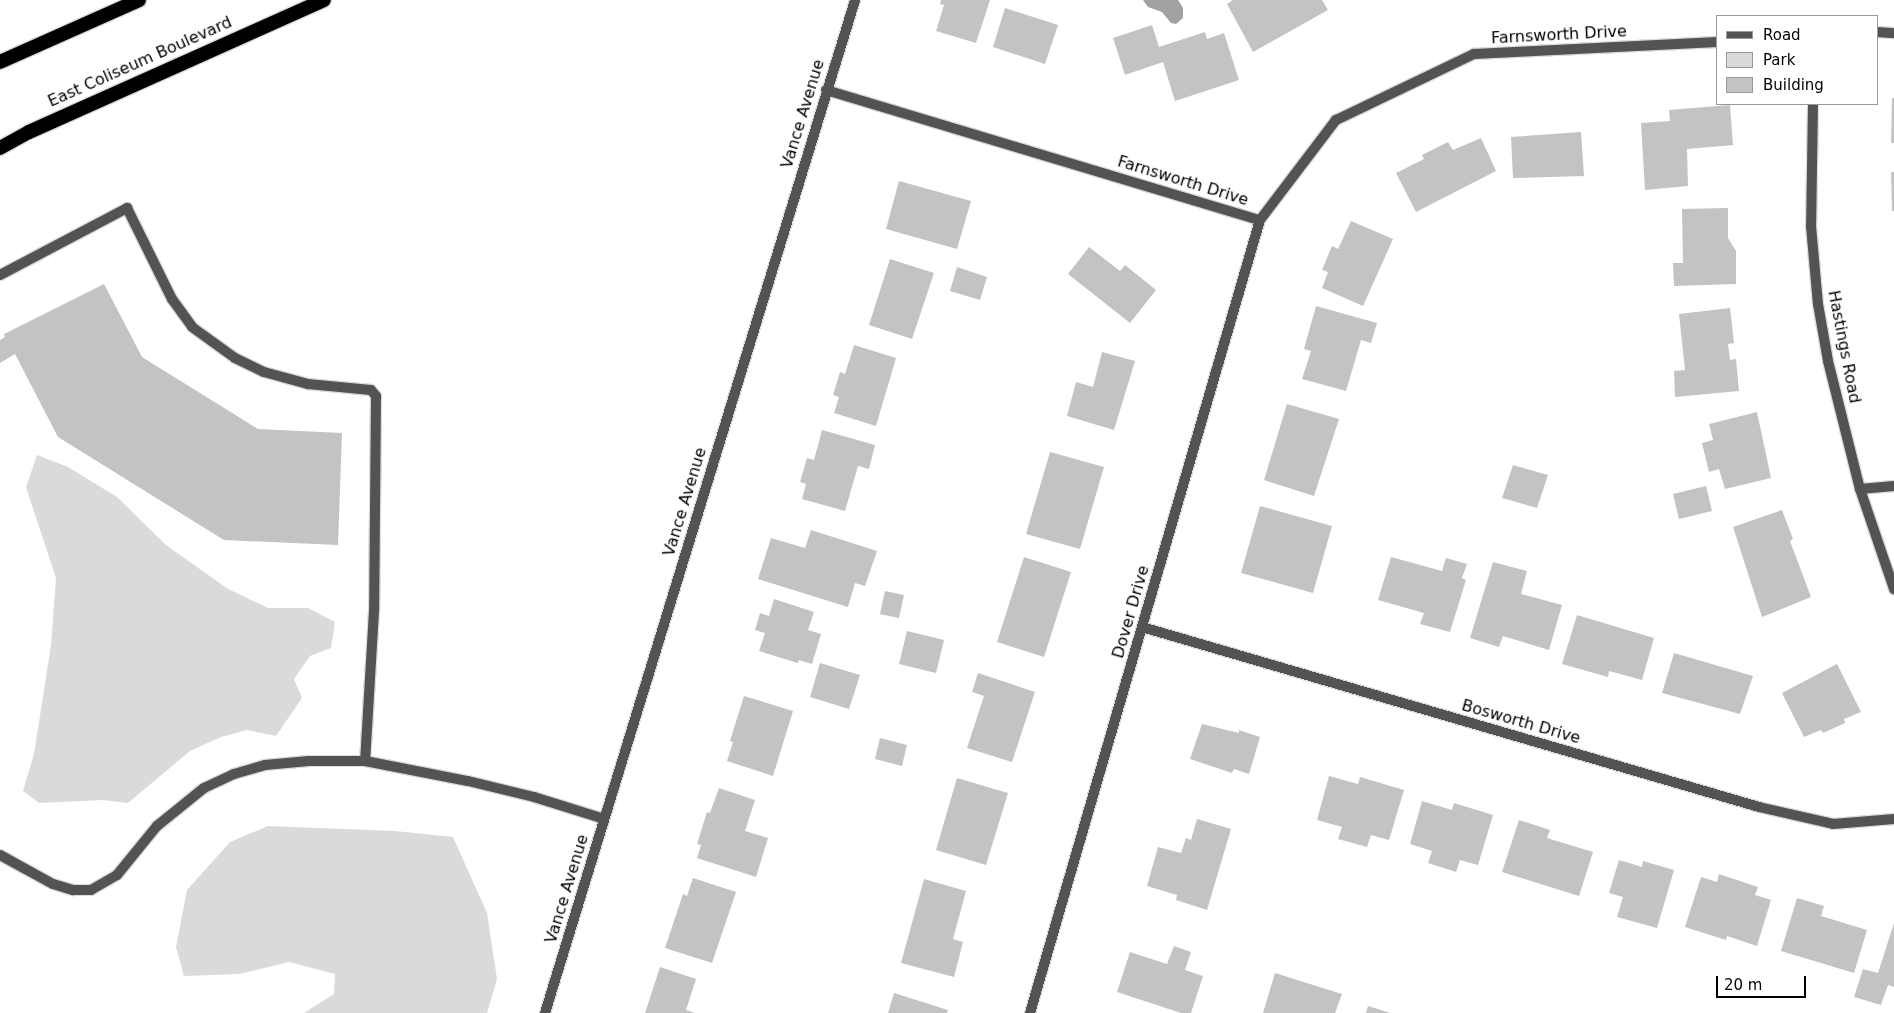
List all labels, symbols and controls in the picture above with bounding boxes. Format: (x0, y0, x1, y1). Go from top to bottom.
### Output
street label: East Coliseum Boulevard (45, 13, 235, 111)
legend (1716, 15, 1879, 105)
street label: Farnsworth Drive (1491, 22, 1627, 48)
text: Road (1763, 26, 1801, 44)
text: Park (1763, 51, 1795, 69)
street label: Vance Avenue (777, 57, 829, 171)
text: Building (1763, 76, 1824, 94)
street label: Farnsworth Drive (1115, 152, 1251, 210)
street label: Hastings Road (1824, 289, 1864, 405)
street label: Vance Avenue (659, 445, 711, 559)
street label: Dover Drive (1109, 563, 1153, 661)
street label: Bosworth Drive (1459, 696, 1583, 748)
street label: Vance Avenue (541, 832, 593, 946)
scale bar (1719, 966, 1809, 998)
text: 20 m (1724, 976, 1762, 994)

